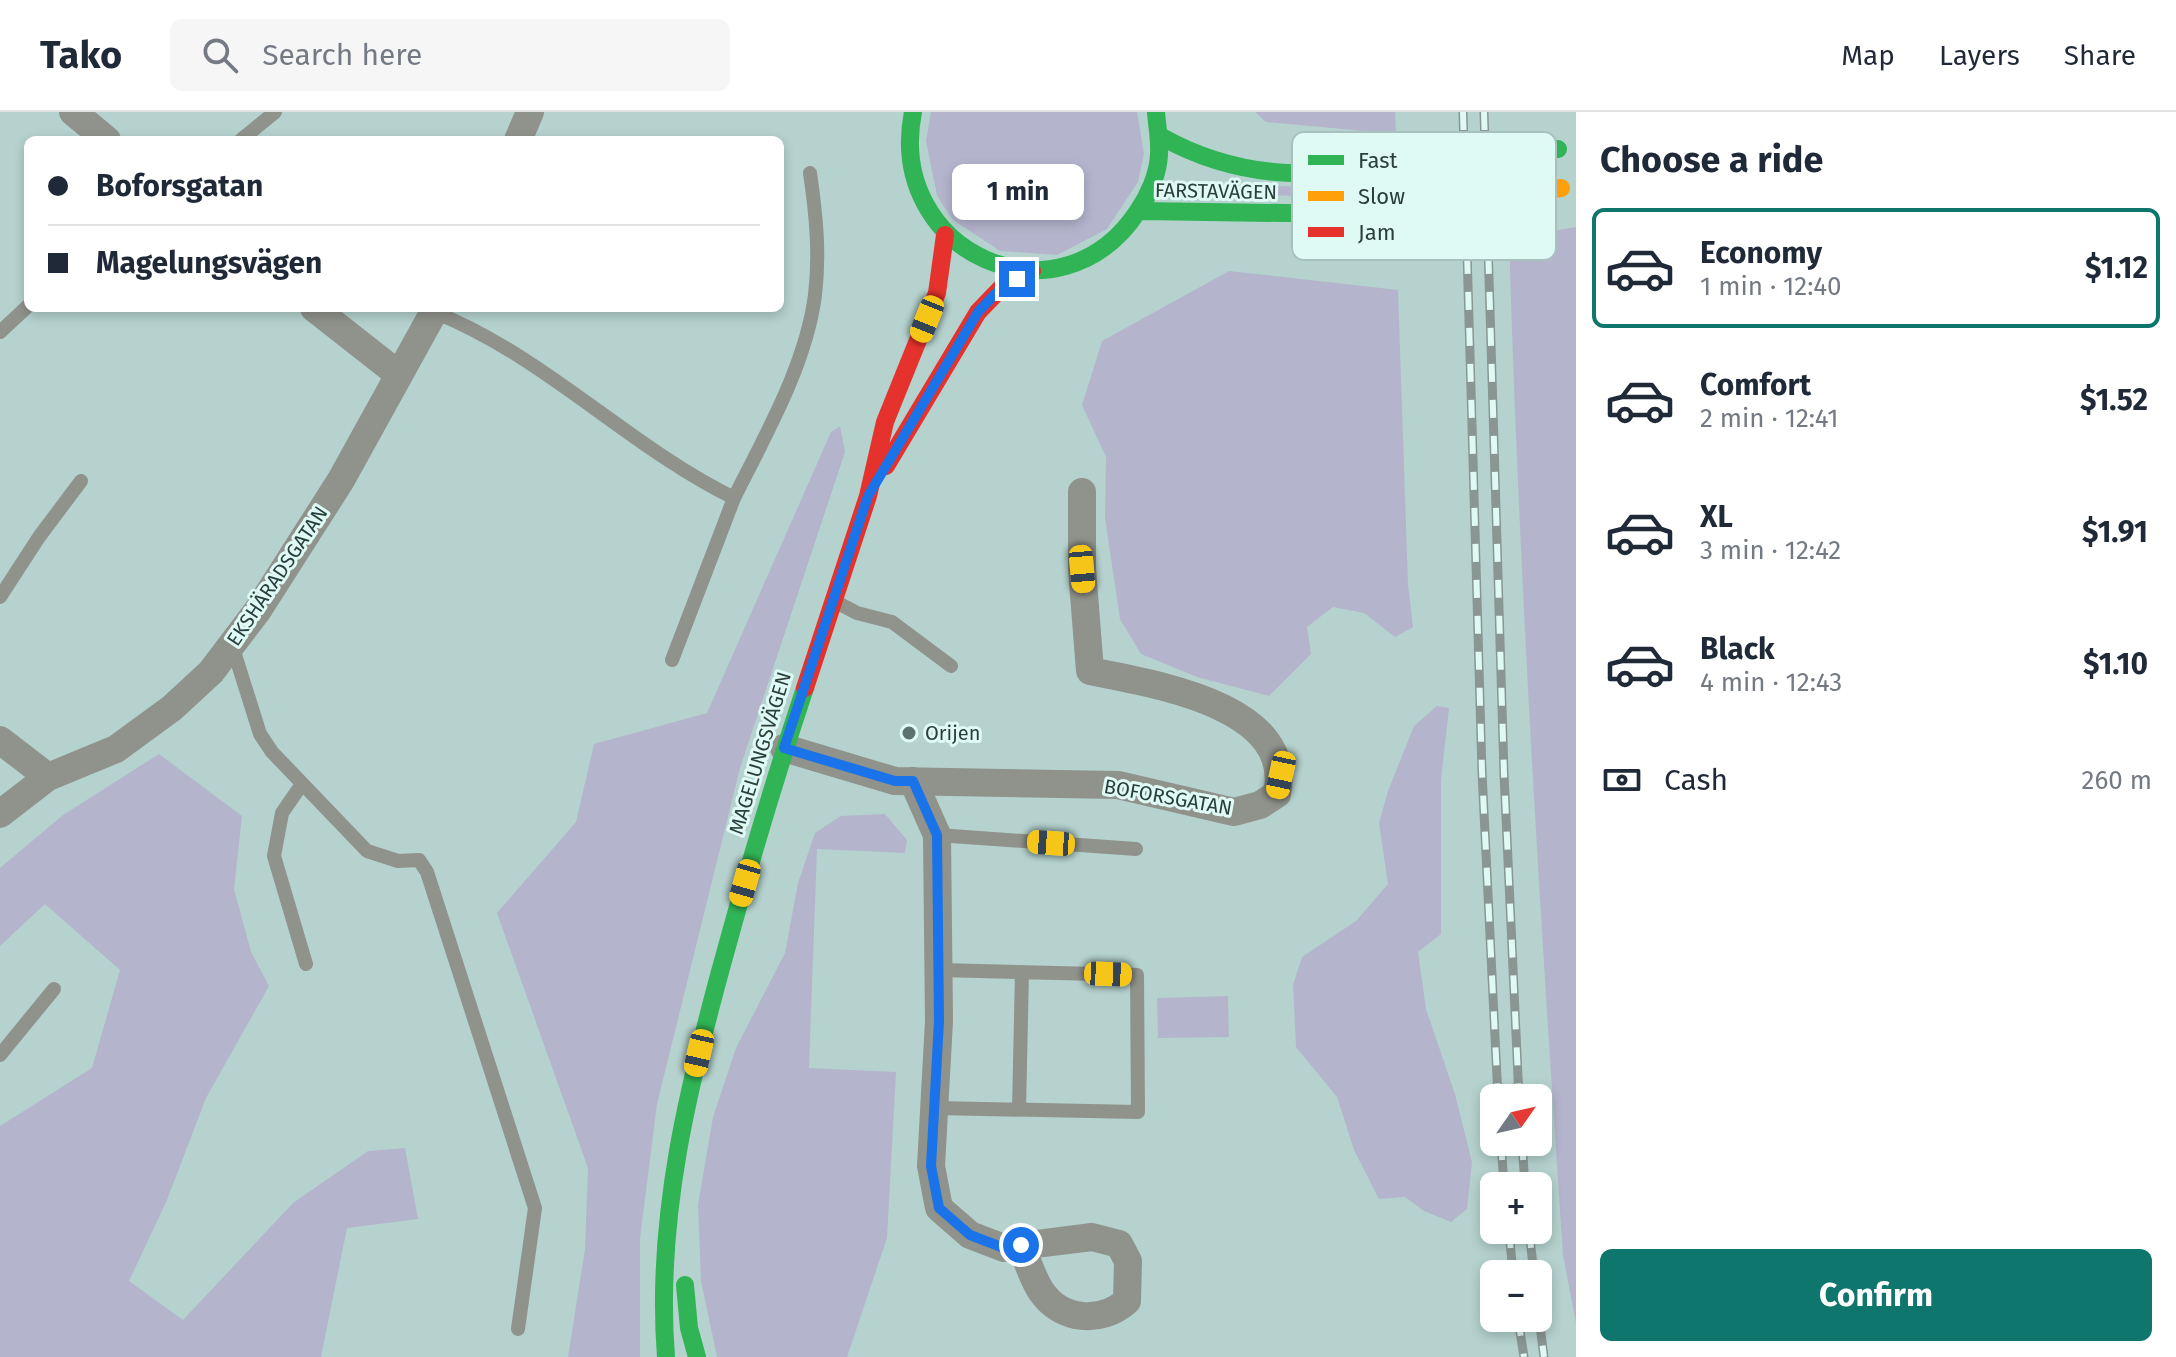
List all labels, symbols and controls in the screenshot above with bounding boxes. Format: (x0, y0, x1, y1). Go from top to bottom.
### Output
search box (170, 19, 730, 91)
text: Tako (40, 32, 122, 78)
icon: search (198, 33, 242, 77)
text: Search here (262, 37, 422, 73)
text: Map (1841, 39, 1895, 72)
text: Layers (1939, 39, 2020, 72)
text: Share (2064, 39, 2136, 72)
legend (1292, 132, 1556, 260)
text: Choose a ride (1600, 138, 1823, 182)
text: Fast (1358, 147, 1398, 174)
callout: 1 min (951, 163, 1083, 219)
text: Boforsgatan (96, 168, 263, 204)
text: 1 min (987, 176, 1049, 207)
street label: FARSTAVÄGEN (1155, 178, 1277, 204)
text: Slow (1358, 183, 1405, 210)
text: Jam (1358, 219, 1396, 246)
icon: car (1604, 232, 1676, 304)
text: Economy (1700, 235, 1822, 271)
text: Magelungsvägen (96, 245, 322, 281)
text: $1.12 (2085, 250, 2148, 286)
route end (999, 261, 1035, 297)
text: 1 min · 12:40 (1700, 271, 1842, 302)
car (907, 292, 947, 346)
icon: car (1604, 364, 1676, 436)
text: Comfort (1700, 367, 1811, 403)
text: $1.52 (2080, 382, 2148, 418)
text: 2 min · 12:41 (1700, 403, 1838, 434)
icon: car (1604, 496, 1676, 568)
text: XL (1700, 499, 1733, 535)
street label: EKSHÄRADSGATAN (221, 502, 333, 650)
text: $1.91 (2082, 514, 2148, 550)
text: 3 min · 12:42 (1700, 535, 1841, 566)
car (1068, 544, 1096, 594)
icon: car (1604, 628, 1676, 700)
text: Black (1700, 631, 1775, 667)
text: $1.10 (2083, 646, 2148, 682)
text: 4 min · 12:43 (1700, 667, 1842, 698)
street label: MAGELUNGSVÄGEN (724, 669, 796, 837)
place label: Orijen (925, 721, 980, 745)
marker: Orijen (900, 724, 918, 742)
car (1264, 749, 1298, 801)
icon: cash (1600, 758, 1644, 802)
text: Cash (1664, 762, 1728, 798)
text: 260 m (2082, 765, 2152, 796)
street label: BOFORSGATAN (1102, 774, 1234, 820)
car (1026, 829, 1076, 857)
car (727, 857, 763, 909)
car (1084, 961, 1132, 987)
car (682, 1027, 716, 1079)
north arrow (1480, 1084, 1552, 1156)
map controls (1480, 1084, 1552, 1332)
button: + (1480, 1172, 1552, 1244)
route start (1003, 1227, 1039, 1263)
button: Confirm (1600, 1249, 2152, 1341)
button: − (1480, 1260, 1552, 1332)

